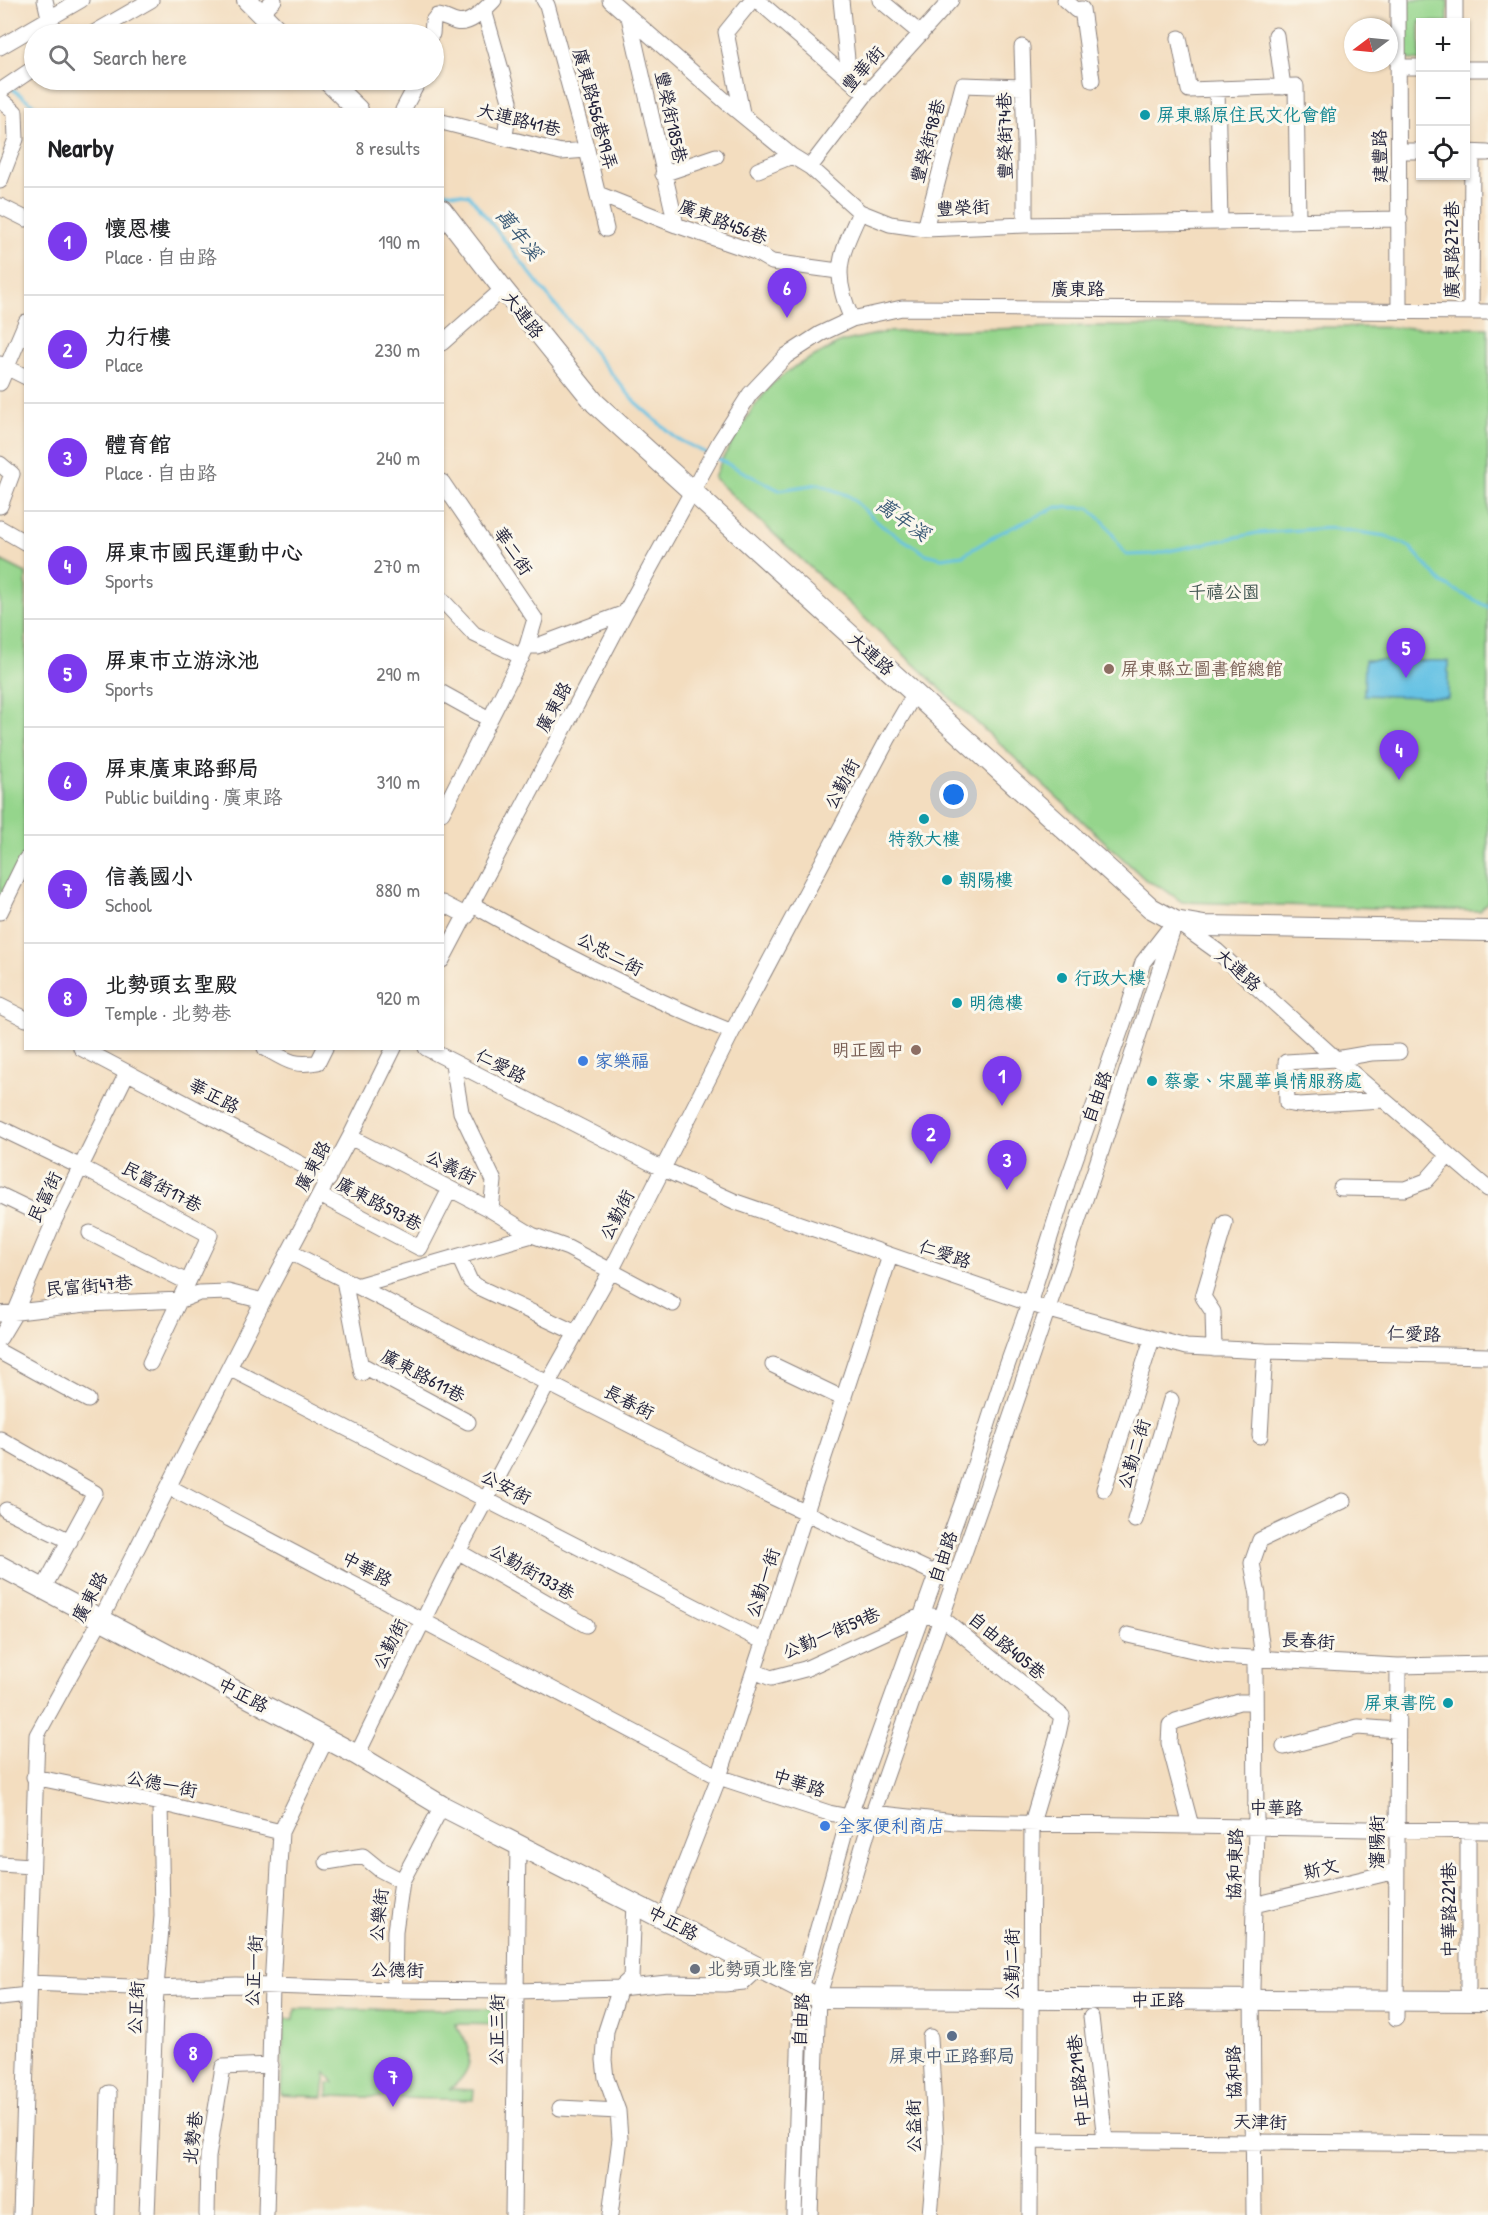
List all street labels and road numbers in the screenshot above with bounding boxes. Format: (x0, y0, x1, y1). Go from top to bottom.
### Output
street label: 豐華街 (835, 40, 890, 97)
street label: 廣東路456巷99弄 (567, 45, 624, 172)
street label: 豐榮街185巷 (649, 68, 693, 165)
street label: 豐榮街74巷 (991, 92, 1018, 180)
street label: 豐榮街98巷 (904, 96, 951, 186)
street label: 大連路41巷 (475, 97, 564, 142)
street label: 建豐路 (1367, 129, 1392, 183)
street label: 廣東路456巷 (675, 193, 771, 250)
street label: 豐榮街 (935, 194, 991, 221)
street label: 廣東路272巷 (1439, 201, 1464, 299)
street label: 廣東路 (1051, 276, 1105, 301)
street label: 大連路 (497, 286, 550, 344)
street label: 華二街 (488, 521, 539, 580)
street label: 大連路 (843, 626, 900, 681)
street label: 廣東路 (530, 677, 577, 736)
street label: 公勤街 (818, 754, 865, 813)
street label: 公忠二街 (573, 926, 648, 981)
street label: 大連路 (1210, 942, 1267, 997)
street label: 仁愛路 (471, 1042, 531, 1089)
street label: 自由路 (1076, 1067, 1118, 1126)
street label: 華正路 (185, 1072, 244, 1119)
street label: 廣東路 (289, 1136, 336, 1195)
street label: 公義街 (421, 1143, 481, 1190)
street label: 民富街17巷 (118, 1155, 207, 1218)
street label: 民富街 (21, 1167, 68, 1227)
street label: 廣東路593巷 (332, 1170, 427, 1237)
street label: 公勤街 (593, 1185, 640, 1245)
street label: 仁愛路 (916, 1233, 975, 1274)
street label: 民富街47巷 (44, 1269, 134, 1302)
street label: 仁愛路 (1387, 1320, 1441, 1347)
street label: 廣東路611巷 (377, 1343, 470, 1408)
street label: 長春街 (599, 1378, 659, 1425)
street label: 公勤二街 (1111, 1416, 1156, 1492)
street label: 公安街 (476, 1463, 536, 1510)
street label: 自由路 (922, 1527, 963, 1586)
street label: 公勤街133巷 (485, 1537, 579, 1606)
street label: 中華路 (338, 1545, 397, 1592)
street label: 公勤一街 (740, 1545, 786, 1621)
street label: 廣東路 (66, 1567, 113, 1626)
street label: 公勤一街59巷 (778, 1601, 884, 1664)
street label: 自由路405巷 (963, 1606, 1052, 1686)
street label: 公勤街 (366, 1614, 413, 1674)
street label: 長春街 (1280, 1627, 1336, 1654)
street label: 中正路 (214, 1671, 273, 1718)
street label: 中華路 (770, 1762, 829, 1803)
street label: 公德一街 (124, 1764, 200, 1803)
street label: 中華路 (1249, 1795, 1303, 1820)
street label: 瀋陽街 (1364, 1815, 1389, 1869)
street label: 協和東路 (1221, 1828, 1248, 1900)
street label: 斯文 (1301, 1852, 1341, 1885)
street label: 中華路221巷 (1436, 1862, 1461, 1958)
street label: 公樂街 (363, 1887, 394, 1943)
street label: 中正路 (644, 1899, 703, 1946)
street label: 公勤二街 (999, 1928, 1024, 2000)
street label: 公正一街 (239, 1934, 268, 2008)
street label: 公德街 (370, 1957, 424, 1982)
street label: 公正街 (122, 1980, 149, 2036)
street label: 中正路 (1131, 1987, 1185, 2012)
street label: 自由路 (787, 1992, 814, 2048)
street label: 公正三街 (483, 1994, 510, 2066)
street label: 中正路219巷 (1061, 2033, 1096, 2129)
street label: 協和路 (1221, 2045, 1246, 2099)
street label: 公益街 (901, 2099, 926, 2153)
street label: 天津街 (1233, 2109, 1287, 2134)
street label: 北勢巷 (177, 2110, 208, 2166)

